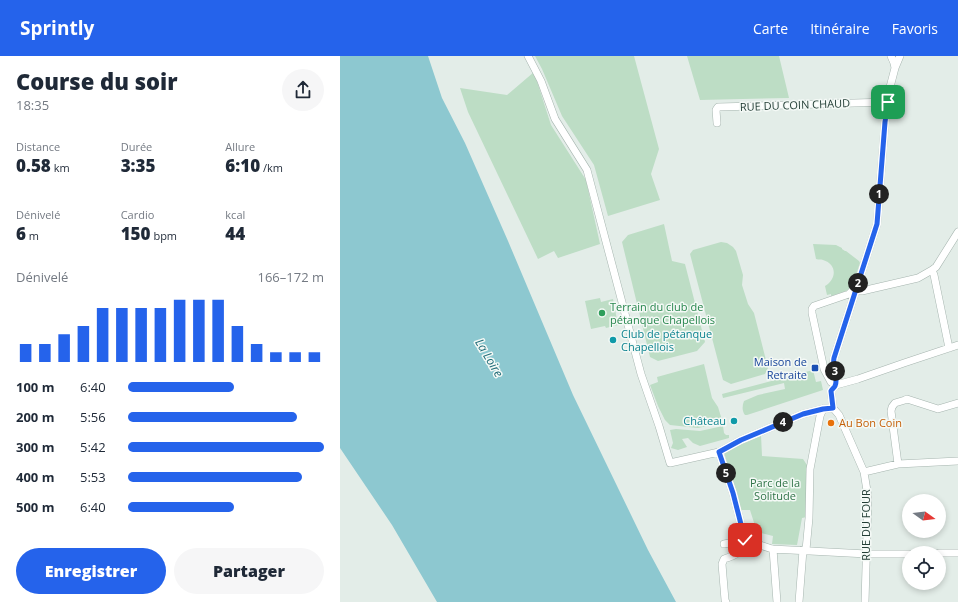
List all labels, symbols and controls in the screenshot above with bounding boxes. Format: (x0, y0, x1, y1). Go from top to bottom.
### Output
text: Sprintly (20, 15, 94, 41)
text: Carte (753, 19, 788, 38)
text: Itinéraire (810, 19, 870, 38)
text: Favoris (892, 19, 938, 38)
text: Course du soir (16, 66, 178, 96)
button: share (282, 69, 324, 111)
pin (871, 85, 905, 119)
icon: arrive (877, 91, 899, 113)
street label: RUE DU COIN CHAUD (740, 95, 850, 114)
text: 18:35 (16, 96, 49, 114)
text: Distance (16, 139, 60, 154)
text: Durée (121, 139, 152, 154)
text: Allure (225, 139, 255, 154)
text: 0.58 (16, 154, 51, 177)
text: 3:35 (121, 154, 155, 177)
text: 6:10 (225, 154, 260, 177)
text: km (51, 160, 70, 175)
text: /km (260, 160, 283, 175)
pin: 1 (869, 184, 889, 204)
text: 1 (876, 186, 882, 201)
text: Dénivelé (16, 207, 60, 222)
text: Cardio (121, 207, 154, 222)
text: kcal (225, 207, 245, 222)
text: 6 (16, 222, 26, 245)
text: 150 (121, 222, 151, 245)
text: 44 (225, 222, 245, 245)
text: m (26, 228, 39, 243)
text: bpm (151, 228, 177, 243)
text: Dénivelé (16, 268, 68, 286)
text: 166–172 m (257, 268, 324, 286)
pin: 2 (848, 273, 868, 293)
text: 2 (855, 275, 861, 290)
place label: Terrain du club de pétanque Chapellois (610, 299, 715, 327)
marker: Terrain du club de pétanque Chapellois (597, 308, 607, 318)
place label: Club de pétanque Chapellois (621, 326, 712, 354)
water label: La Loire (471, 335, 508, 380)
marker: Club de pétanque Chapellois (608, 335, 618, 345)
place label: Maison de Retraite (754, 354, 807, 382)
pin: 3 (825, 361, 845, 381)
marker: Maison de Retraite (810, 363, 820, 373)
text: 3 (832, 363, 838, 378)
text: 100 m (16, 378, 54, 396)
text: 6:40 (80, 378, 106, 396)
text: 200 m (16, 408, 54, 426)
text: 5:56 (80, 408, 106, 426)
pin: 4 (773, 412, 793, 432)
place label: Château (683, 413, 726, 428)
text: 4 (780, 414, 786, 429)
place label: Au Bon Coin (839, 415, 902, 430)
marker: Château (729, 416, 739, 426)
marker: Au Bon Coin (826, 418, 836, 428)
text: 300 m (16, 438, 54, 456)
text: 5:42 (80, 438, 106, 456)
pin: 5 (716, 463, 736, 483)
text: 5 (723, 465, 729, 480)
text: 400 m (16, 468, 54, 486)
text: 5:53 (80, 468, 106, 486)
park label: Parc de la Solitude (750, 475, 800, 503)
street label: RUE DU FOUR (858, 489, 873, 561)
north arrow (902, 494, 946, 538)
map controls (902, 494, 946, 590)
text: 500 m (16, 498, 54, 516)
text: 6:40 (80, 498, 106, 516)
pin (728, 523, 762, 557)
icon: check (734, 529, 756, 551)
button: locate (902, 546, 946, 590)
button: Enregistrer (16, 548, 166, 594)
button: Partager (174, 548, 324, 594)

